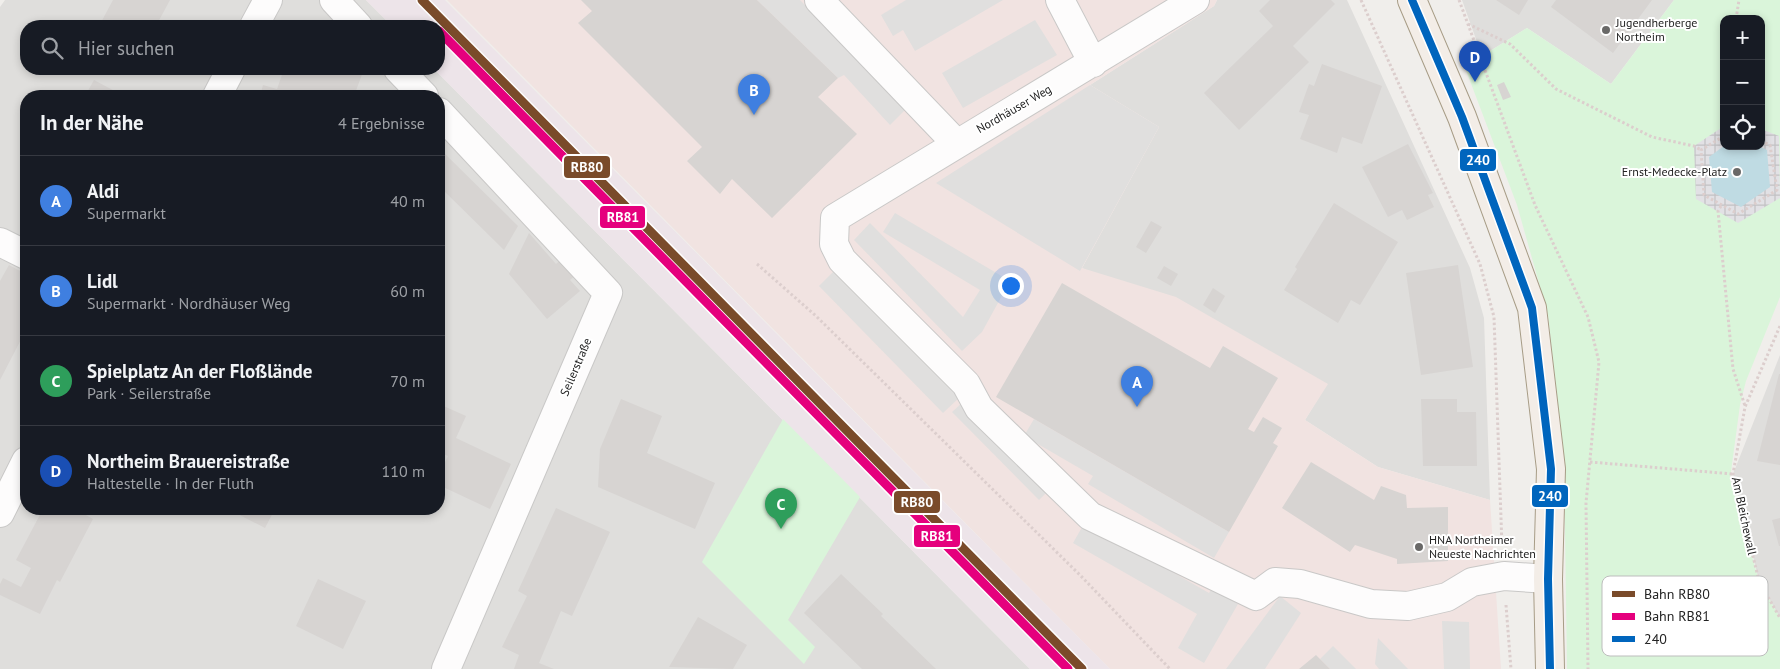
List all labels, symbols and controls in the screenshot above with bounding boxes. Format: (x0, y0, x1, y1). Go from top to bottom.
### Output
place label: Jugendherberge Northeim (1615, 15, 1697, 44)
map controls (1720, 15, 1765, 150)
button: + (1720, 15, 1765, 60)
search box (20, 20, 445, 75)
marker: Jugendherberge Northeim (1600, 24, 1612, 36)
icon: search (38, 34, 66, 62)
text: Hier suchen (78, 36, 174, 60)
pin: D (1459, 41, 1491, 82)
button: − (1720, 60, 1765, 105)
pin: B (738, 74, 770, 115)
street label: Nordhäuser Weg (974, 81, 1054, 136)
button: locate (1720, 105, 1765, 150)
text: In der Nähe (40, 109, 144, 136)
text: 4 Ergebnisse (338, 113, 425, 133)
line badge: 240 (1459, 148, 1497, 172)
text: 240 (1466, 151, 1490, 169)
line badge: RB80 (563, 155, 611, 179)
text: RB80 (571, 158, 603, 176)
place label: Ernst-Medecke-Platz (1622, 164, 1727, 179)
marker: Ernst-Medecke-Platz (1731, 166, 1743, 178)
text: Aldi (87, 179, 119, 203)
text: A (51, 191, 61, 211)
text: 40 m (390, 191, 425, 211)
text: Supermarkt (87, 203, 166, 223)
line badge: RB81 (599, 205, 646, 229)
text: RB81 (607, 208, 639, 226)
text: Lidl (87, 269, 118, 293)
your location (998, 273, 1024, 299)
text: B (51, 281, 61, 301)
text: 60 m (390, 281, 425, 301)
text: Supermarkt · Nordhäuser Weg (87, 293, 291, 313)
street label: Seilerstraße (557, 335, 595, 398)
text: Spielplatz An der Floßlände (87, 359, 312, 383)
pin: A (1121, 366, 1153, 407)
text: C (52, 371, 60, 391)
text: 70 m (390, 371, 425, 391)
text: Park · Seilerstraße (87, 383, 211, 403)
text: Northeim Brauereistraße (87, 449, 290, 473)
text: D (51, 461, 61, 481)
text: 110 m (382, 461, 425, 481)
text: Haltestelle · In der Fluth (87, 473, 254, 493)
street label: Am Bleichewall (1729, 475, 1760, 557)
line badge: 240 (1531, 484, 1569, 508)
text: 240 (1538, 487, 1562, 505)
pin: C (765, 488, 797, 529)
line badge: RB80 (893, 490, 941, 514)
text: RB80 (901, 493, 933, 511)
line badge: RB81 (913, 524, 961, 548)
text: RB81 (921, 527, 953, 545)
place label: HNA Northeimer Neueste Nachrichten (1429, 532, 1536, 561)
marker: HNA Northeimer Neueste Nachrichten (1413, 541, 1425, 553)
legend (1602, 576, 1768, 656)
text: Bahn RB80 (1644, 585, 1710, 603)
text: Bahn RB81 (1644, 607, 1710, 625)
text: 240 (1644, 630, 1667, 648)

